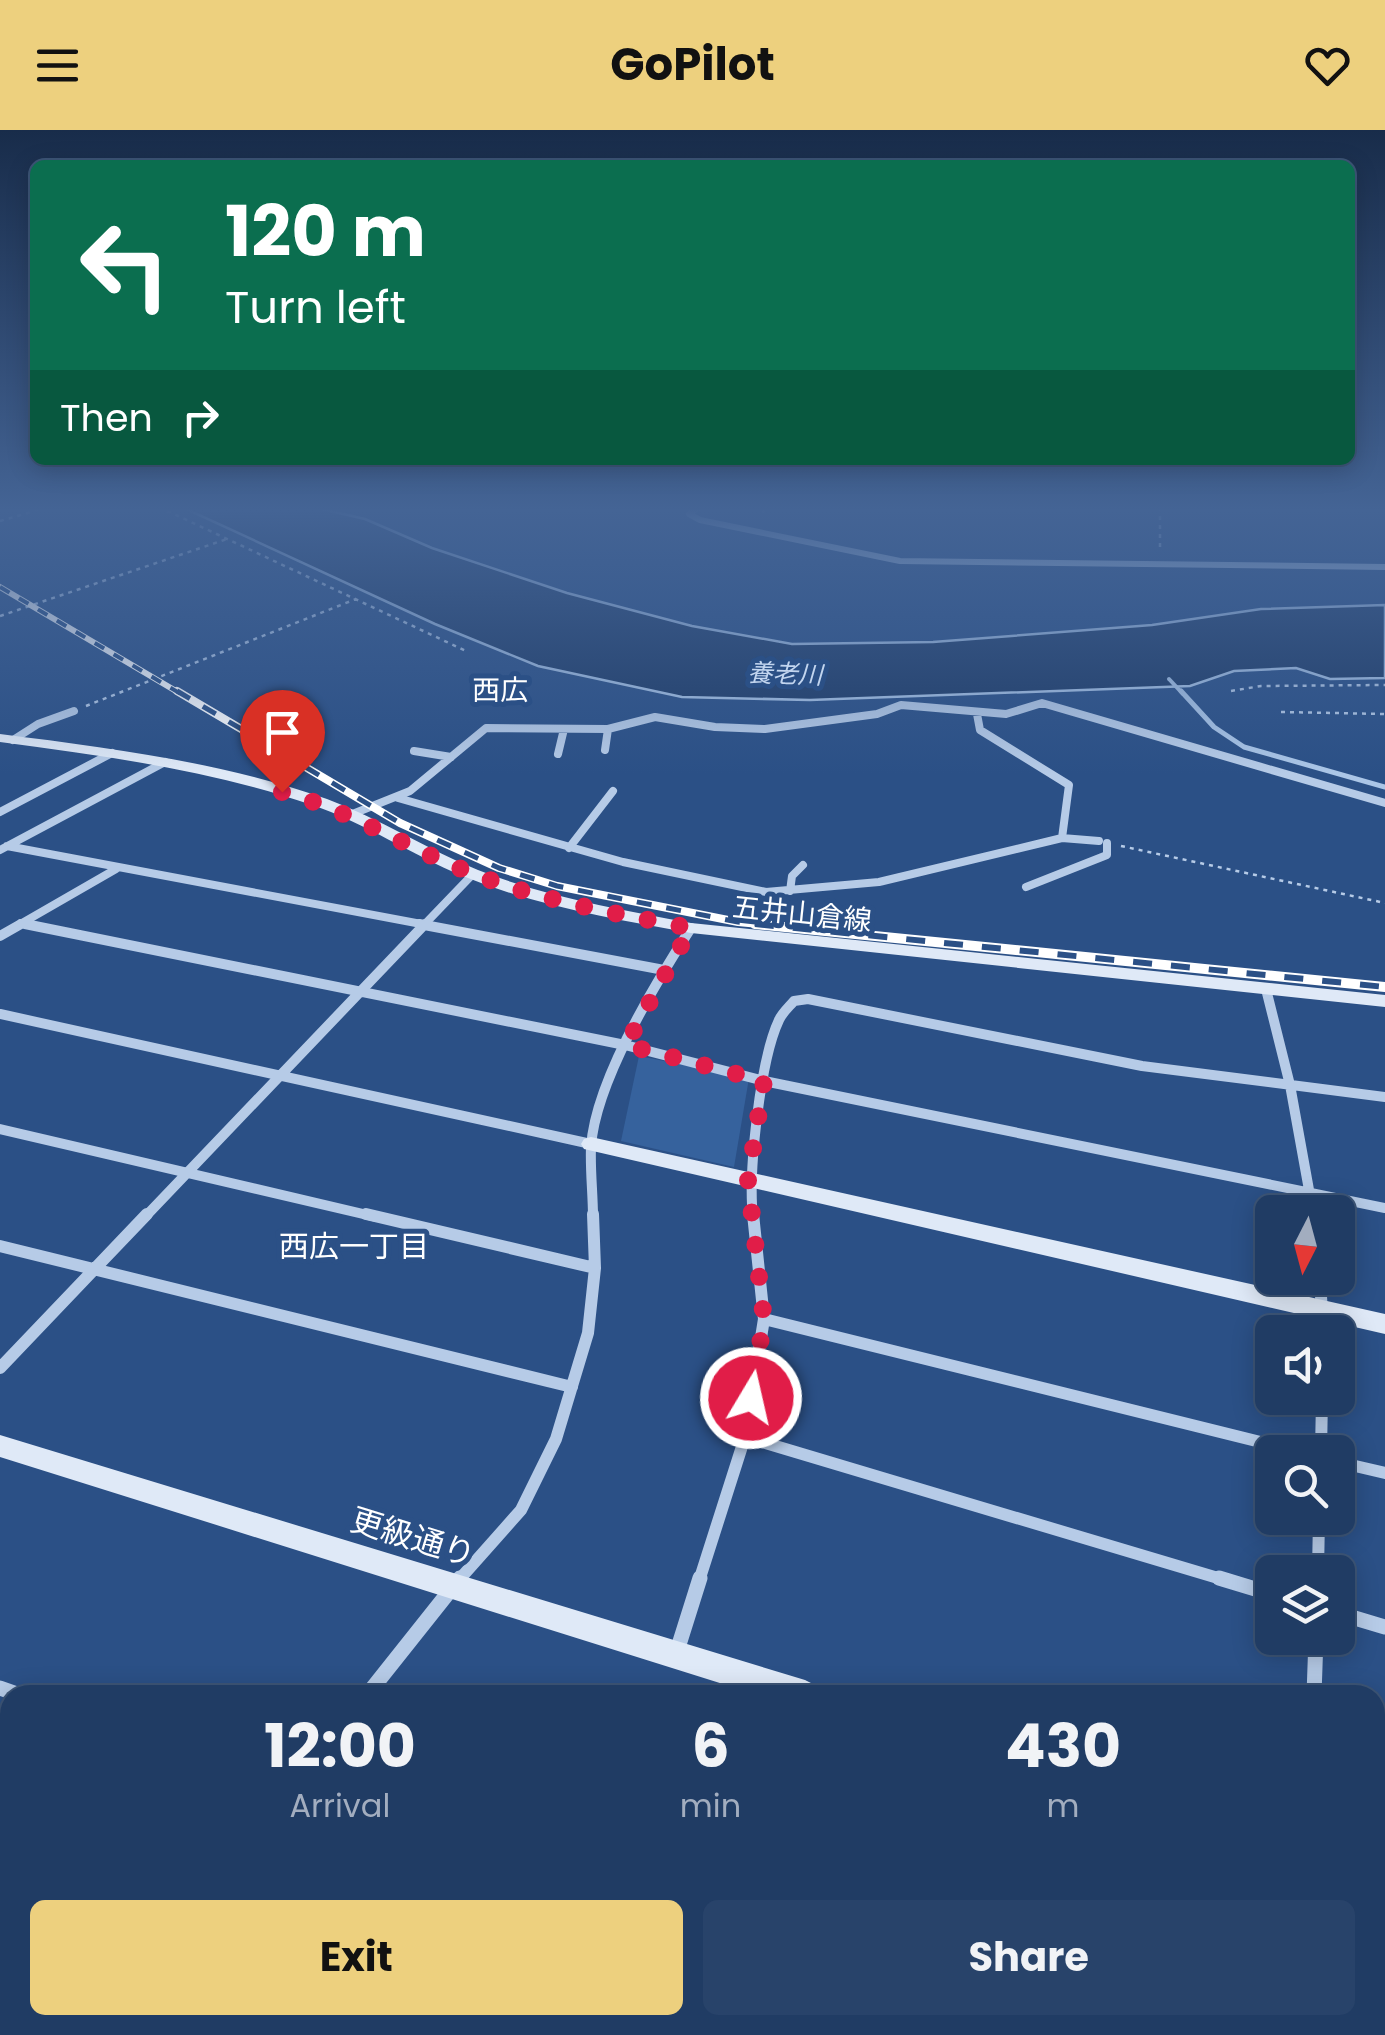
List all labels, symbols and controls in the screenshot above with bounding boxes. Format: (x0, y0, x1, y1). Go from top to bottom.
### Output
text: GoPilot (610, 33, 775, 96)
icon: menu (30, 38, 85, 93)
icon: heart (1300, 38, 1355, 93)
text: 120 m (225, 182, 426, 281)
icon: left (60, 200, 190, 330)
text: Turn left (225, 276, 406, 339)
icon: right (173, 390, 228, 445)
text: Then (60, 391, 153, 444)
water label: 養老川 (747, 655, 826, 693)
district label: 西広 (472, 671, 528, 710)
pin (240, 690, 325, 793)
icon: arrive (255, 705, 310, 760)
street label: 五井山倉線 (730, 887, 874, 941)
north arrow (1255, 1195, 1355, 1295)
map controls (1255, 1195, 1355, 1655)
district label: 西広一丁目 (279, 1225, 429, 1268)
button: sound (1255, 1315, 1355, 1415)
position arrow (699, 1346, 803, 1450)
button: search (1255, 1435, 1355, 1535)
street label: 更級通り (345, 1497, 481, 1577)
button: layers (1255, 1555, 1355, 1655)
text: 12:00 (264, 1704, 416, 1788)
text: 6 (691, 1704, 730, 1788)
text: 430 (1005, 1704, 1121, 1788)
text: Arrival (290, 1783, 390, 1828)
text: min (680, 1783, 741, 1828)
text: m (1047, 1783, 1080, 1828)
button: Exit (30, 1900, 683, 2015)
button: Share (703, 1900, 1355, 2015)

